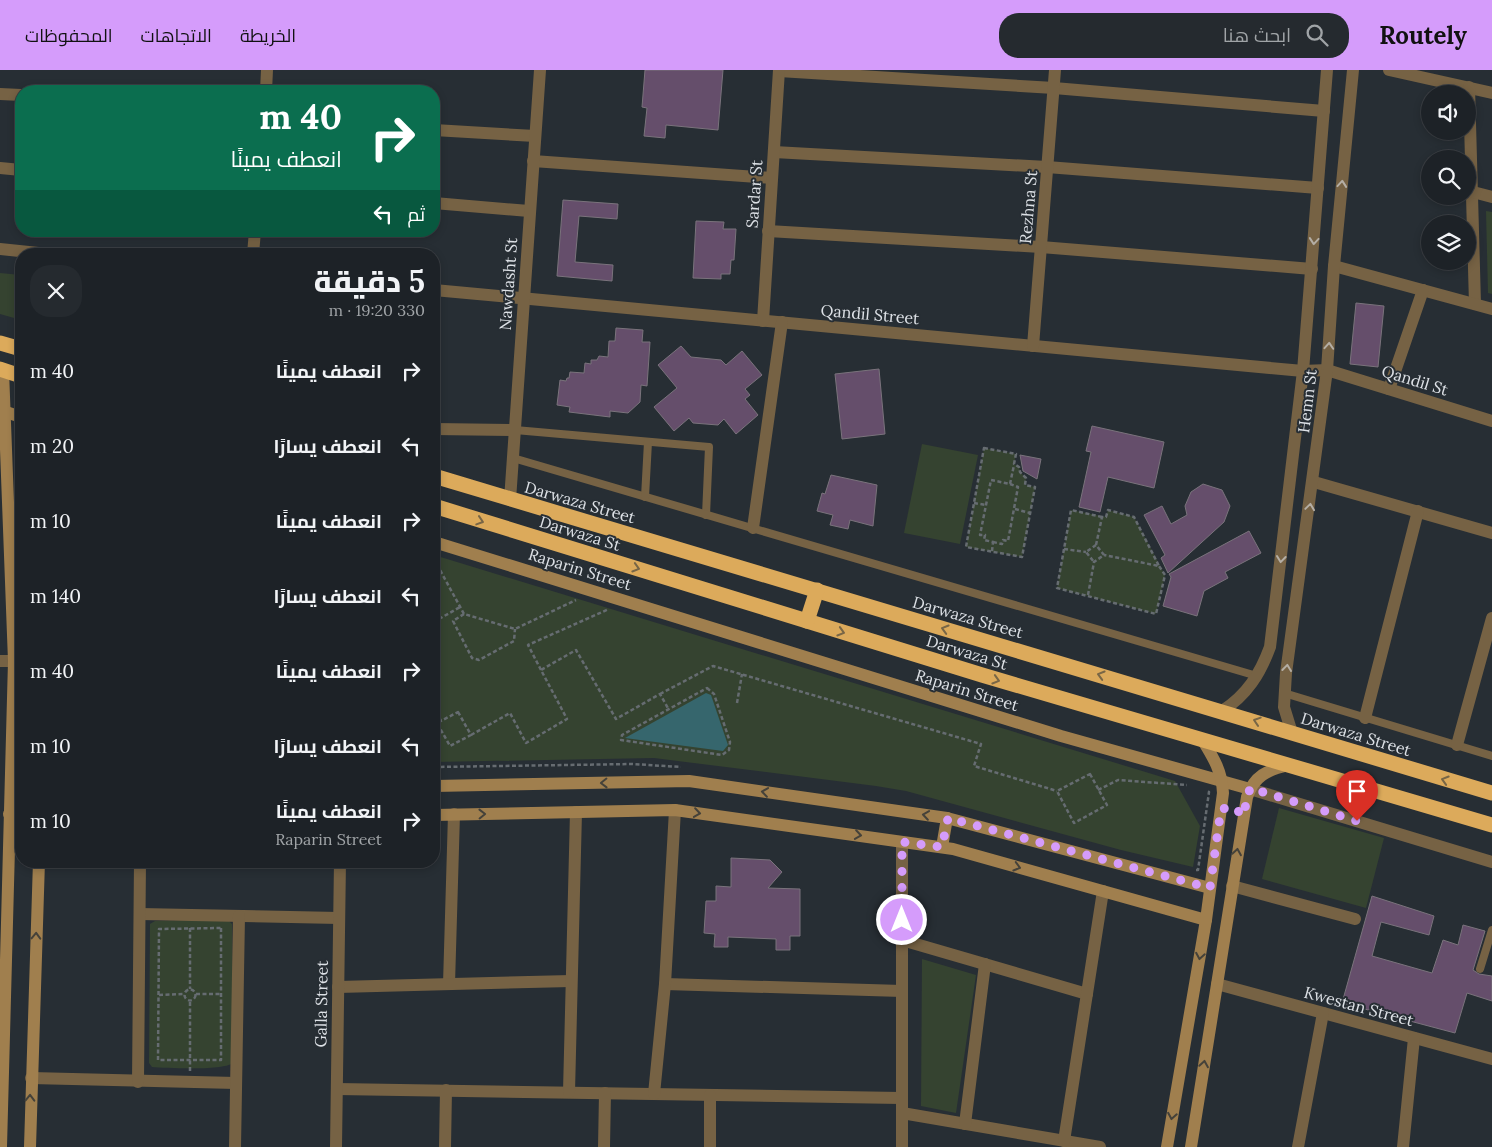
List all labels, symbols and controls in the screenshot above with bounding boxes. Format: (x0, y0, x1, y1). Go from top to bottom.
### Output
search box (999, 13, 1349, 58)
text: Routely (1379, 20, 1467, 51)
icon: search (1303, 21, 1331, 49)
text: ابحث هنا (1223, 23, 1291, 47)
text: المحفوظات (25, 24, 113, 47)
text: الاتجاهات (141, 24, 212, 47)
text: الخريطة (240, 24, 296, 47)
map controls (1421, 85, 1476, 270)
button: sound (1421, 85, 1476, 140)
text: 40 m (259, 94, 342, 139)
icon: right (360, 105, 425, 170)
text: انعطف يمينًا (231, 145, 342, 173)
button: search (1421, 150, 1476, 205)
street label: Sardar St (742, 158, 766, 229)
street label: Rezhna St (1015, 169, 1041, 245)
one-way arrow (1336, 179, 1347, 187)
icon: left (369, 200, 397, 228)
text: ثم (407, 202, 425, 226)
button: layers (1421, 215, 1476, 270)
street label: Nawdasht St (495, 236, 521, 331)
one-way arrow (1309, 237, 1320, 245)
text: 5 دقيقة (314, 262, 425, 300)
button: close (30, 265, 82, 317)
text: 330 m · 19:20 (329, 300, 425, 320)
street label: Qandil Street (820, 300, 921, 328)
one-way arrow (1324, 341, 1335, 349)
icon: right (397, 357, 425, 385)
text: 40 m (30, 359, 74, 383)
text: انعطف يمينًا (276, 359, 382, 383)
street label: Qandil St (1379, 360, 1451, 400)
street label: Hemn St (1293, 367, 1321, 434)
icon: left (397, 432, 425, 460)
text: 20 m (30, 434, 74, 458)
text: انعطف يسارًا (273, 434, 382, 458)
street label: Darwaza Street (522, 477, 638, 528)
one-way arrow (1304, 503, 1314, 511)
icon: right (397, 507, 425, 535)
text: 10 m (30, 509, 71, 533)
text: انعطف يمينًا (276, 509, 382, 533)
street label: Darwaza St (537, 511, 624, 555)
one-way arrow (476, 515, 484, 525)
street label: Raparin Street (526, 544, 635, 594)
one-way arrow (1276, 555, 1287, 563)
one-way arrow (631, 563, 639, 573)
icon: left (397, 582, 425, 610)
text: 140 m (30, 584, 81, 608)
text: انعطف يسارًا (273, 584, 382, 608)
street label: Darwaza Street (910, 592, 1026, 643)
one-way arrow (940, 624, 949, 635)
one-way arrow (836, 626, 845, 636)
street label: Darwaza St (924, 630, 1011, 674)
icon: right (397, 657, 425, 685)
text: 40 m (30, 659, 74, 683)
text: انعطف يمينًا (276, 659, 382, 683)
one-way arrow (1281, 663, 1292, 671)
street label: Raparin Street (913, 665, 1022, 715)
one-way arrow (1097, 670, 1105, 680)
one-way arrow (992, 674, 1000, 684)
street label: Darwaza Street (1299, 708, 1414, 760)
one-way arrow (1253, 717, 1261, 727)
icon: left (397, 732, 425, 760)
text: 10 m (30, 734, 71, 758)
text: انعطف يسارًا (273, 734, 382, 758)
pin (1336, 770, 1378, 821)
one-way arrow (1442, 775, 1450, 785)
icon: arrive (1343, 777, 1371, 805)
one-way arrow (599, 778, 607, 788)
one-way arrow (761, 787, 769, 798)
text: انعطف يمينًا (276, 799, 382, 823)
icon: right (397, 807, 425, 835)
one-way arrow (694, 807, 702, 818)
text: 10 m (30, 809, 71, 833)
one-way arrow (479, 809, 487, 819)
one-way arrow (922, 810, 930, 821)
text: Raparin Street (275, 829, 382, 849)
one-way arrow (854, 830, 863, 840)
one-way arrow (1232, 848, 1242, 856)
one-way arrow (1013, 861, 1021, 871)
position arrow (875, 893, 927, 945)
one-way arrow (30, 932, 41, 940)
one-way arrow (1196, 952, 1206, 960)
street label: Galla Street (310, 960, 332, 1048)
street label: Kwestan Street (1302, 982, 1417, 1030)
one-way arrow (1199, 1060, 1209, 1069)
one-way arrow (25, 1094, 36, 1102)
one-way arrow (1168, 1112, 1178, 1120)

